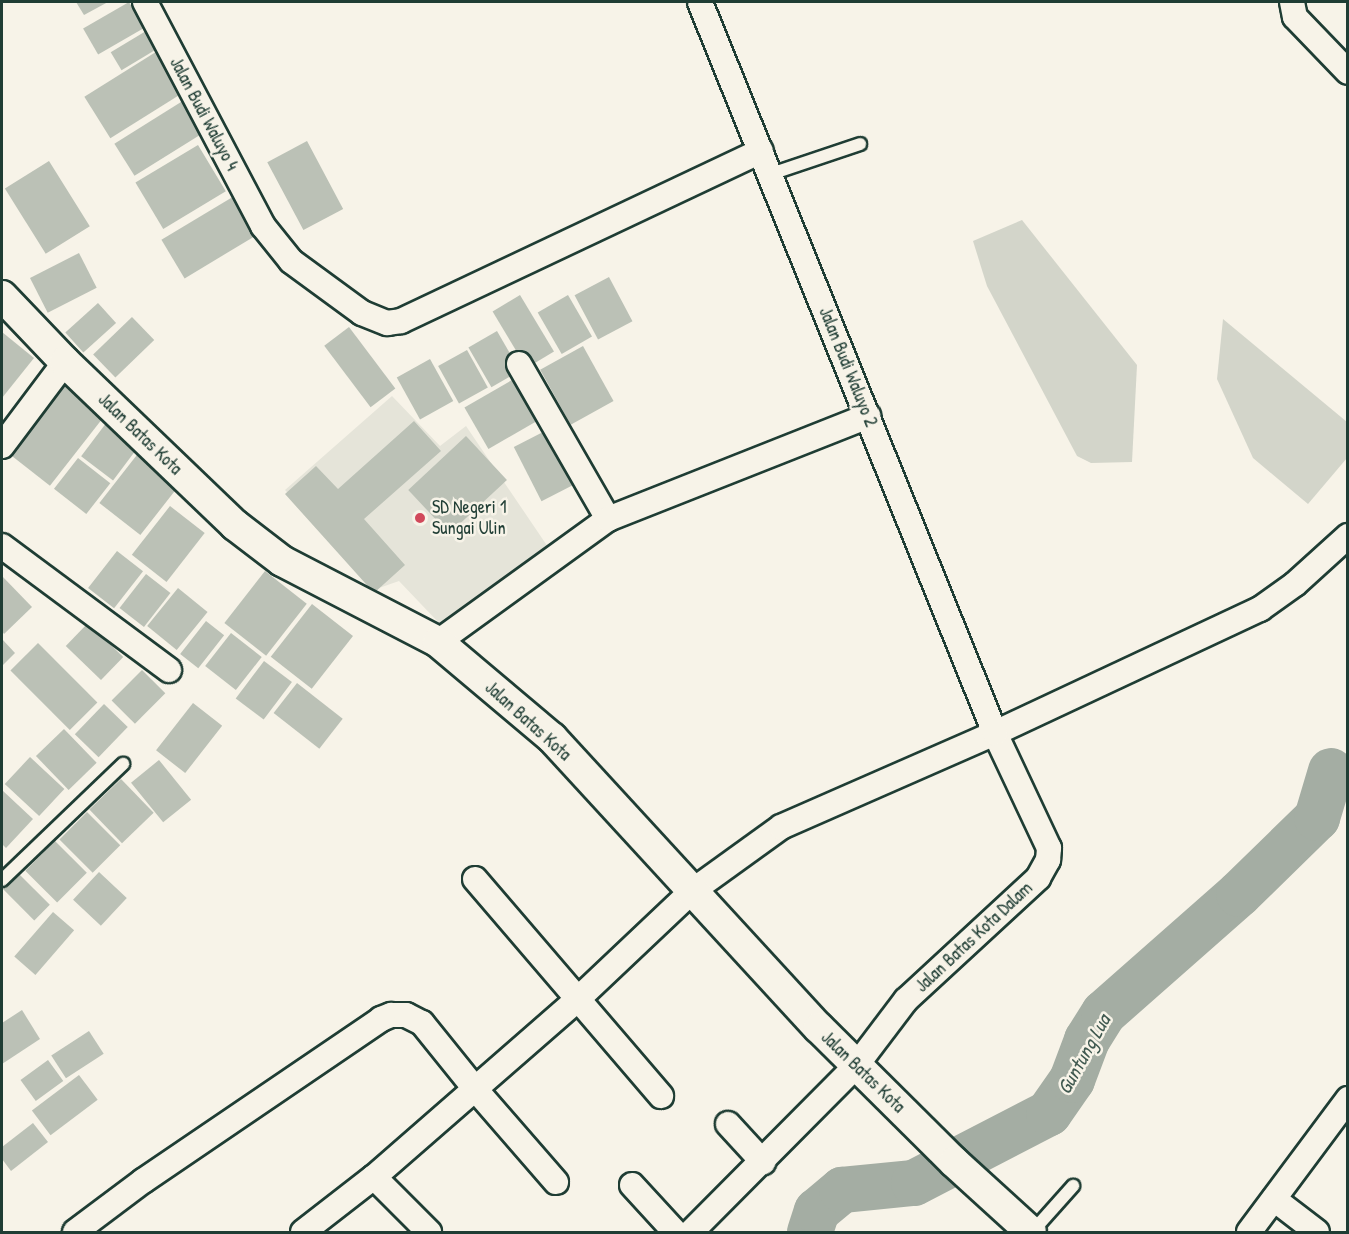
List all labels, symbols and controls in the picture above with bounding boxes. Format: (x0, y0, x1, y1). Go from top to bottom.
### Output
street label: Jalan Budi Waluyo 4 (165, 54, 243, 174)
street label: Jalan Budi Waluyo 2 (814, 304, 882, 430)
street label: Jalan Batas Kota (94, 389, 186, 479)
place label: SD Negeri 1 Sungai Ulin (432, 497, 507, 540)
marker: SD Negeri 1 Sungai Ulin (413, 511, 427, 525)
street label: Jalan Batas Kota (481, 677, 575, 765)
street label: Jalan Batas Kota Dalam (911, 877, 1037, 997)
water label: Guntung Lua (1051, 1010, 1115, 1098)
street label: Jalan Batas Kota (817, 1027, 909, 1117)

